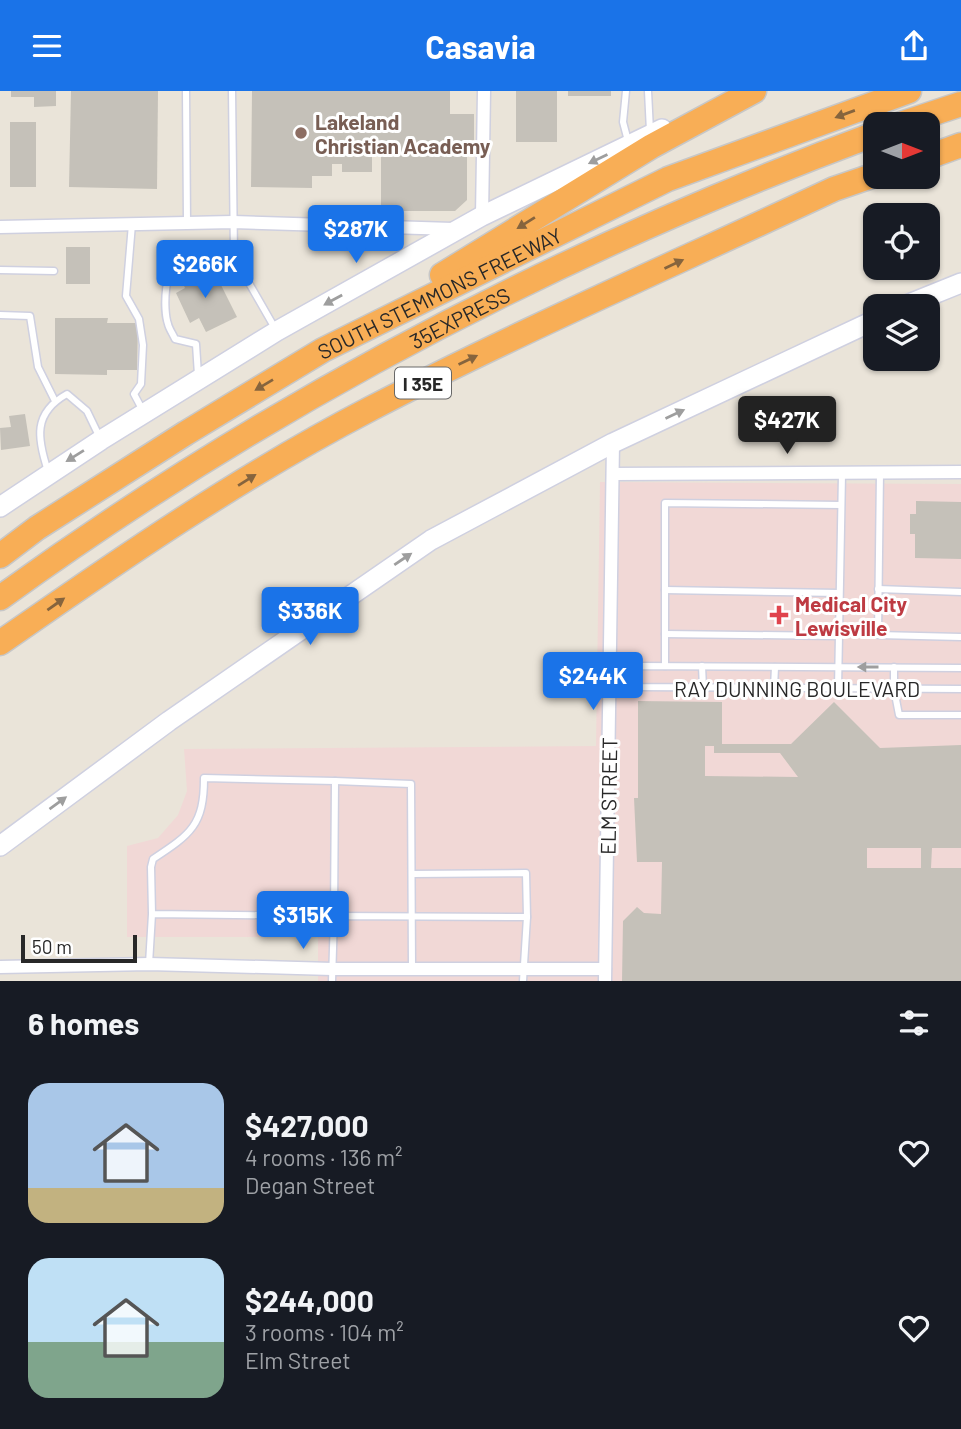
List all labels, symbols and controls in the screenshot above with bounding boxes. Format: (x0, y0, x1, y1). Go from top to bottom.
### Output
icon: menu (28, 27, 66, 65)
text: Casavia (425, 27, 536, 65)
icon: share (895, 27, 933, 65)
place label: Lakeland Christian Academy (315, 109, 491, 158)
one-way arrow (835, 109, 856, 120)
north arrow (863, 112, 940, 189)
map controls (863, 112, 940, 371)
marker: Lakeland Christian Academy (293, 125, 309, 141)
one-way arrow (588, 153, 608, 165)
button: locate (863, 203, 940, 280)
pin: $287K (307, 205, 405, 265)
text: $287K (324, 214, 388, 242)
one-way arrow (516, 217, 535, 229)
street label: SOUTH STEMMONS FREEWAY (313, 221, 565, 363)
pin: $266K (156, 241, 254, 300)
text: $266K (172, 249, 238, 277)
one-way arrow (664, 258, 684, 270)
street label: 35EXPRESS (405, 281, 514, 353)
one-way arrow (322, 294, 342, 306)
button: layers (863, 294, 940, 371)
one-way arrow (458, 355, 478, 366)
road number: I 35E (395, 367, 451, 399)
one-way arrow (255, 379, 274, 391)
pin: $427K (738, 397, 836, 456)
text: $427K (754, 405, 820, 433)
one-way arrow (665, 408, 685, 420)
one-way arrow (65, 450, 85, 463)
one-way arrow (237, 474, 256, 487)
one-way arrow (394, 553, 413, 566)
pin: $336K (261, 587, 359, 647)
place label: Medical City Lewisville (795, 591, 908, 640)
text: $336K (278, 596, 342, 624)
one-way arrow (47, 597, 65, 611)
marker: Medical City Lewisville (769, 605, 789, 625)
pin: $244K (544, 653, 642, 712)
text: $244K (559, 661, 627, 689)
one-way arrow (857, 661, 879, 673)
street label: RAY DUNNING BOULEVARD (674, 676, 920, 701)
street label: ELM STREET (594, 737, 622, 855)
one-way arrow (49, 797, 67, 811)
pin: $315K (254, 891, 352, 951)
text: $315K (273, 900, 333, 928)
scale bar (21, 932, 136, 964)
text: 50 m (32, 935, 72, 958)
icon: filters (895, 1004, 933, 1042)
text: 6 homes (28, 1005, 139, 1041)
text: $427,000 (245, 1107, 368, 1143)
icon: home (84, 1111, 168, 1195)
icon: heart (895, 1134, 933, 1172)
text: 4 rooms · 136 m² (245, 1143, 403, 1171)
text: Degan Street (245, 1171, 375, 1199)
text: $244,000 (245, 1282, 374, 1318)
icon: home (84, 1286, 168, 1370)
icon: heart (895, 1309, 933, 1347)
text: 3 rooms · 104 m² (245, 1318, 404, 1346)
text: Elm Street (245, 1346, 351, 1374)

